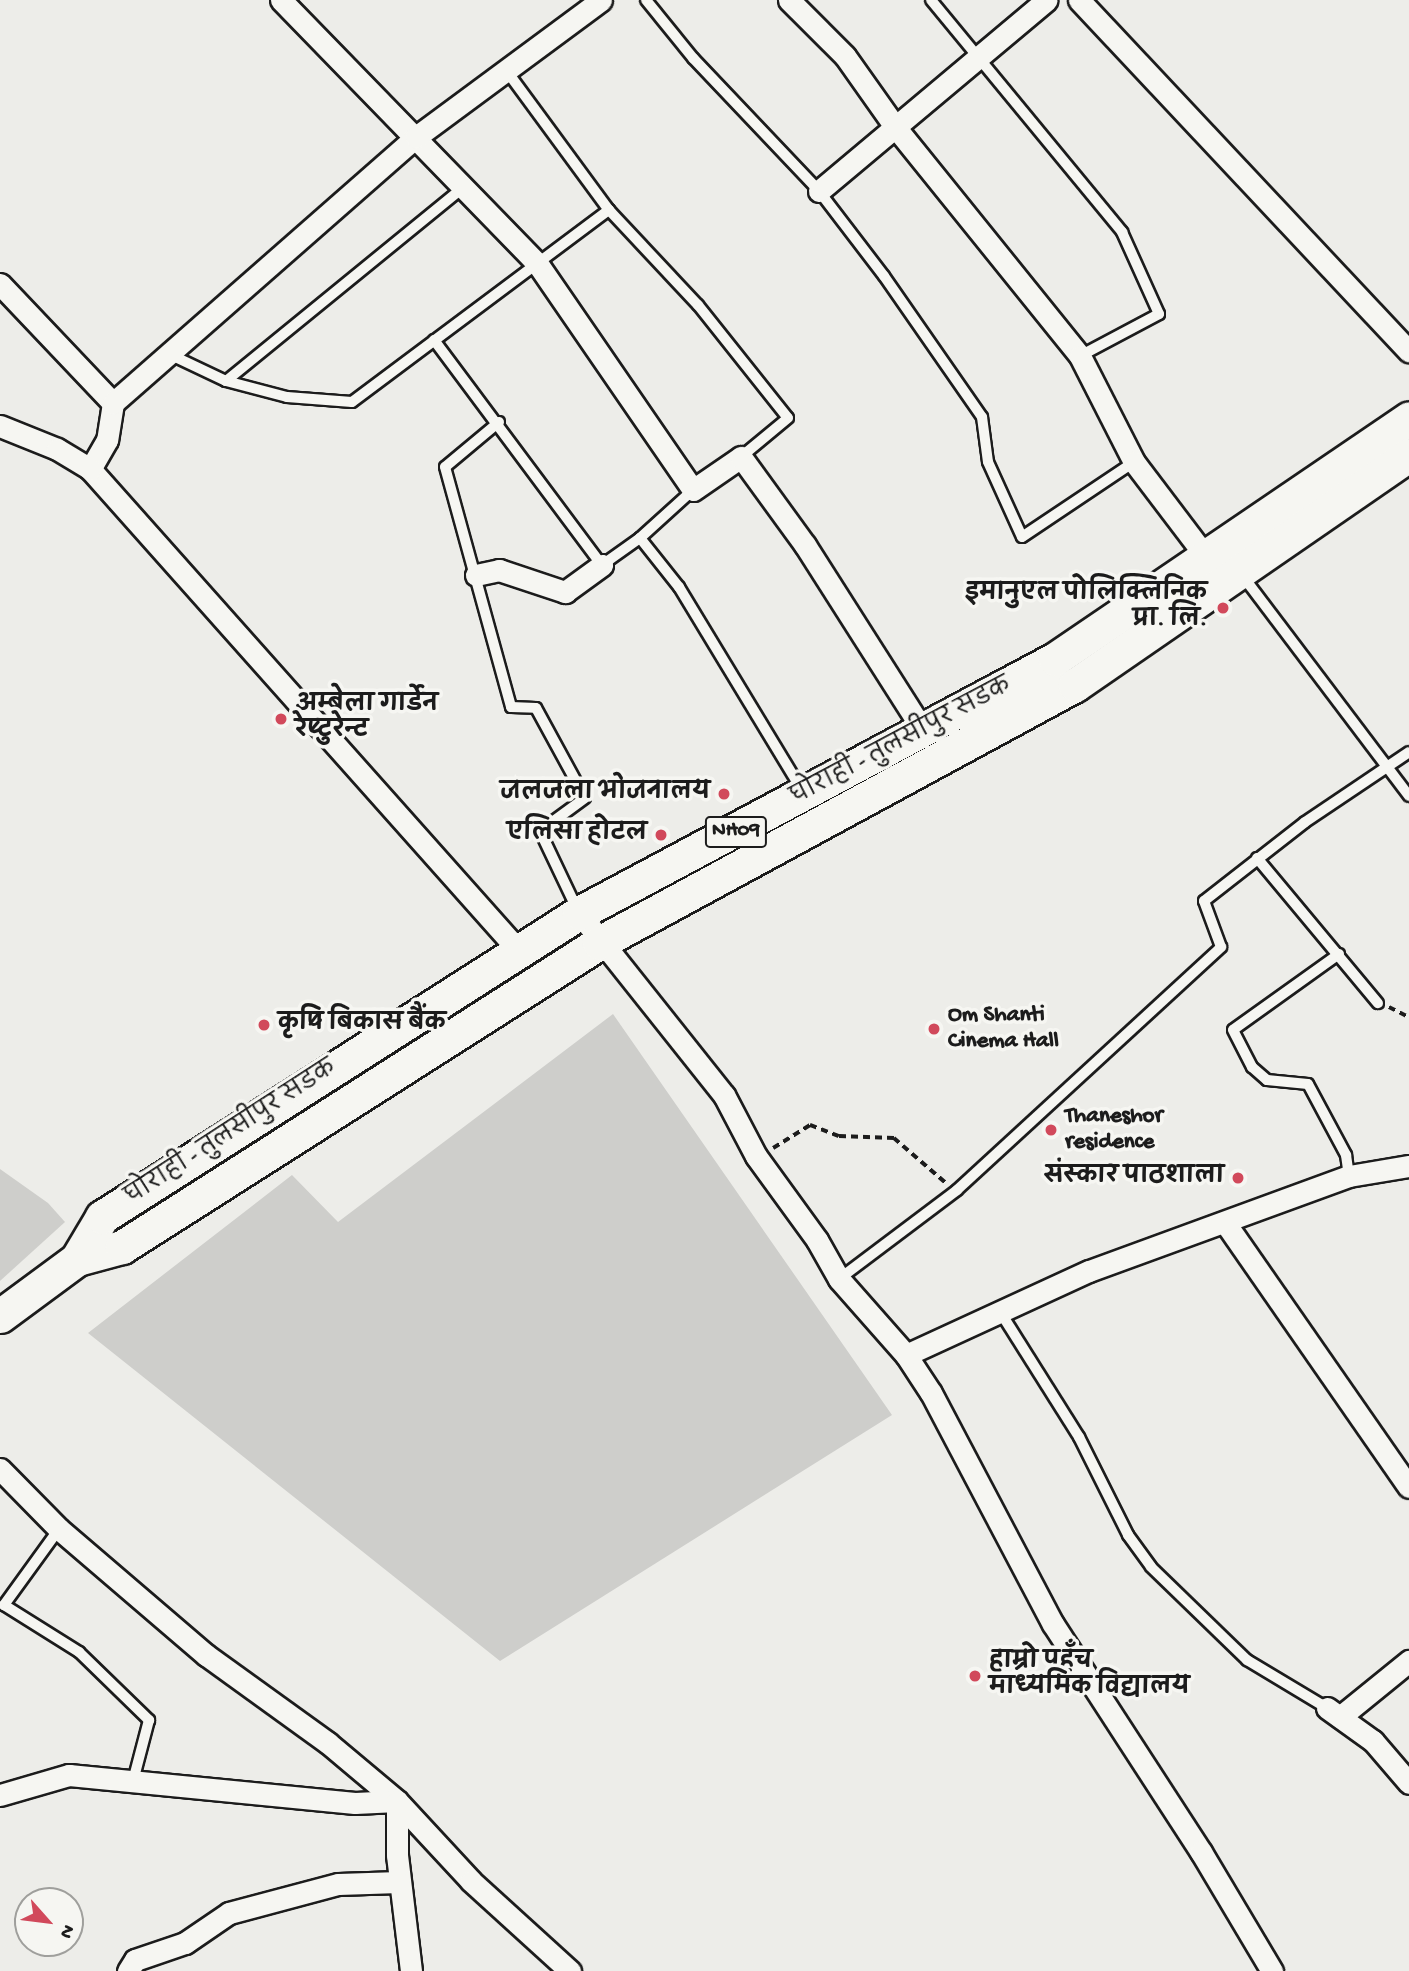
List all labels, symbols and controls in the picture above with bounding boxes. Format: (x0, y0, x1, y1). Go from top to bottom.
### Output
place label: इमानुएल पोलिक्लिनिक प्रा. लि. (965, 581, 1207, 635)
marker: इमानुएल पोलिक्लिनिक प्रा. लि. (1213, 598, 1233, 618)
street label: घोराही - तुलसीपुर सडक (787, 673, 1017, 813)
place label: अम्ब्रेला गार्डेन रेष्टुरेन्ट (295, 692, 438, 746)
marker: अम्ब्रेला गार्डेन रेष्टुरेन्ट (273, 711, 289, 727)
place label: जलजला भोजनालय (500, 780, 710, 808)
marker: जलजला भोजनालय (716, 786, 732, 802)
road number: NH09 (704, 814, 768, 850)
place label: एलिसा होटल (507, 821, 647, 849)
marker: एलिसा होटल (653, 827, 669, 843)
place label: Om Shanti Cinema Hall (948, 1002, 1059, 1056)
place label: कृषि बिकास बैंक (278, 1011, 446, 1039)
marker: कृषि बिकास बैंक (256, 1017, 272, 1033)
marker: Om Shanti Cinema Hall (926, 1021, 942, 1037)
street label: घोराही - तुलसीपुर सडक (122, 1056, 342, 1212)
place label: Thaneshor residence (1065, 1103, 1163, 1157)
marker: Thaneshor residence (1043, 1122, 1059, 1138)
place label: संस्कार पाठशाला (1043, 1164, 1224, 1192)
marker: संस्कार पाठशाला (1230, 1170, 1246, 1186)
place label: हाम्रो पहुँच माध्यमिक विद्यालय (989, 1649, 1190, 1703)
marker: हाम्रो पहुँच माध्यमिक विद्यालय (967, 1668, 983, 1684)
north arrow (14, 1887, 84, 1957)
text: N (53, 1920, 79, 1942)

